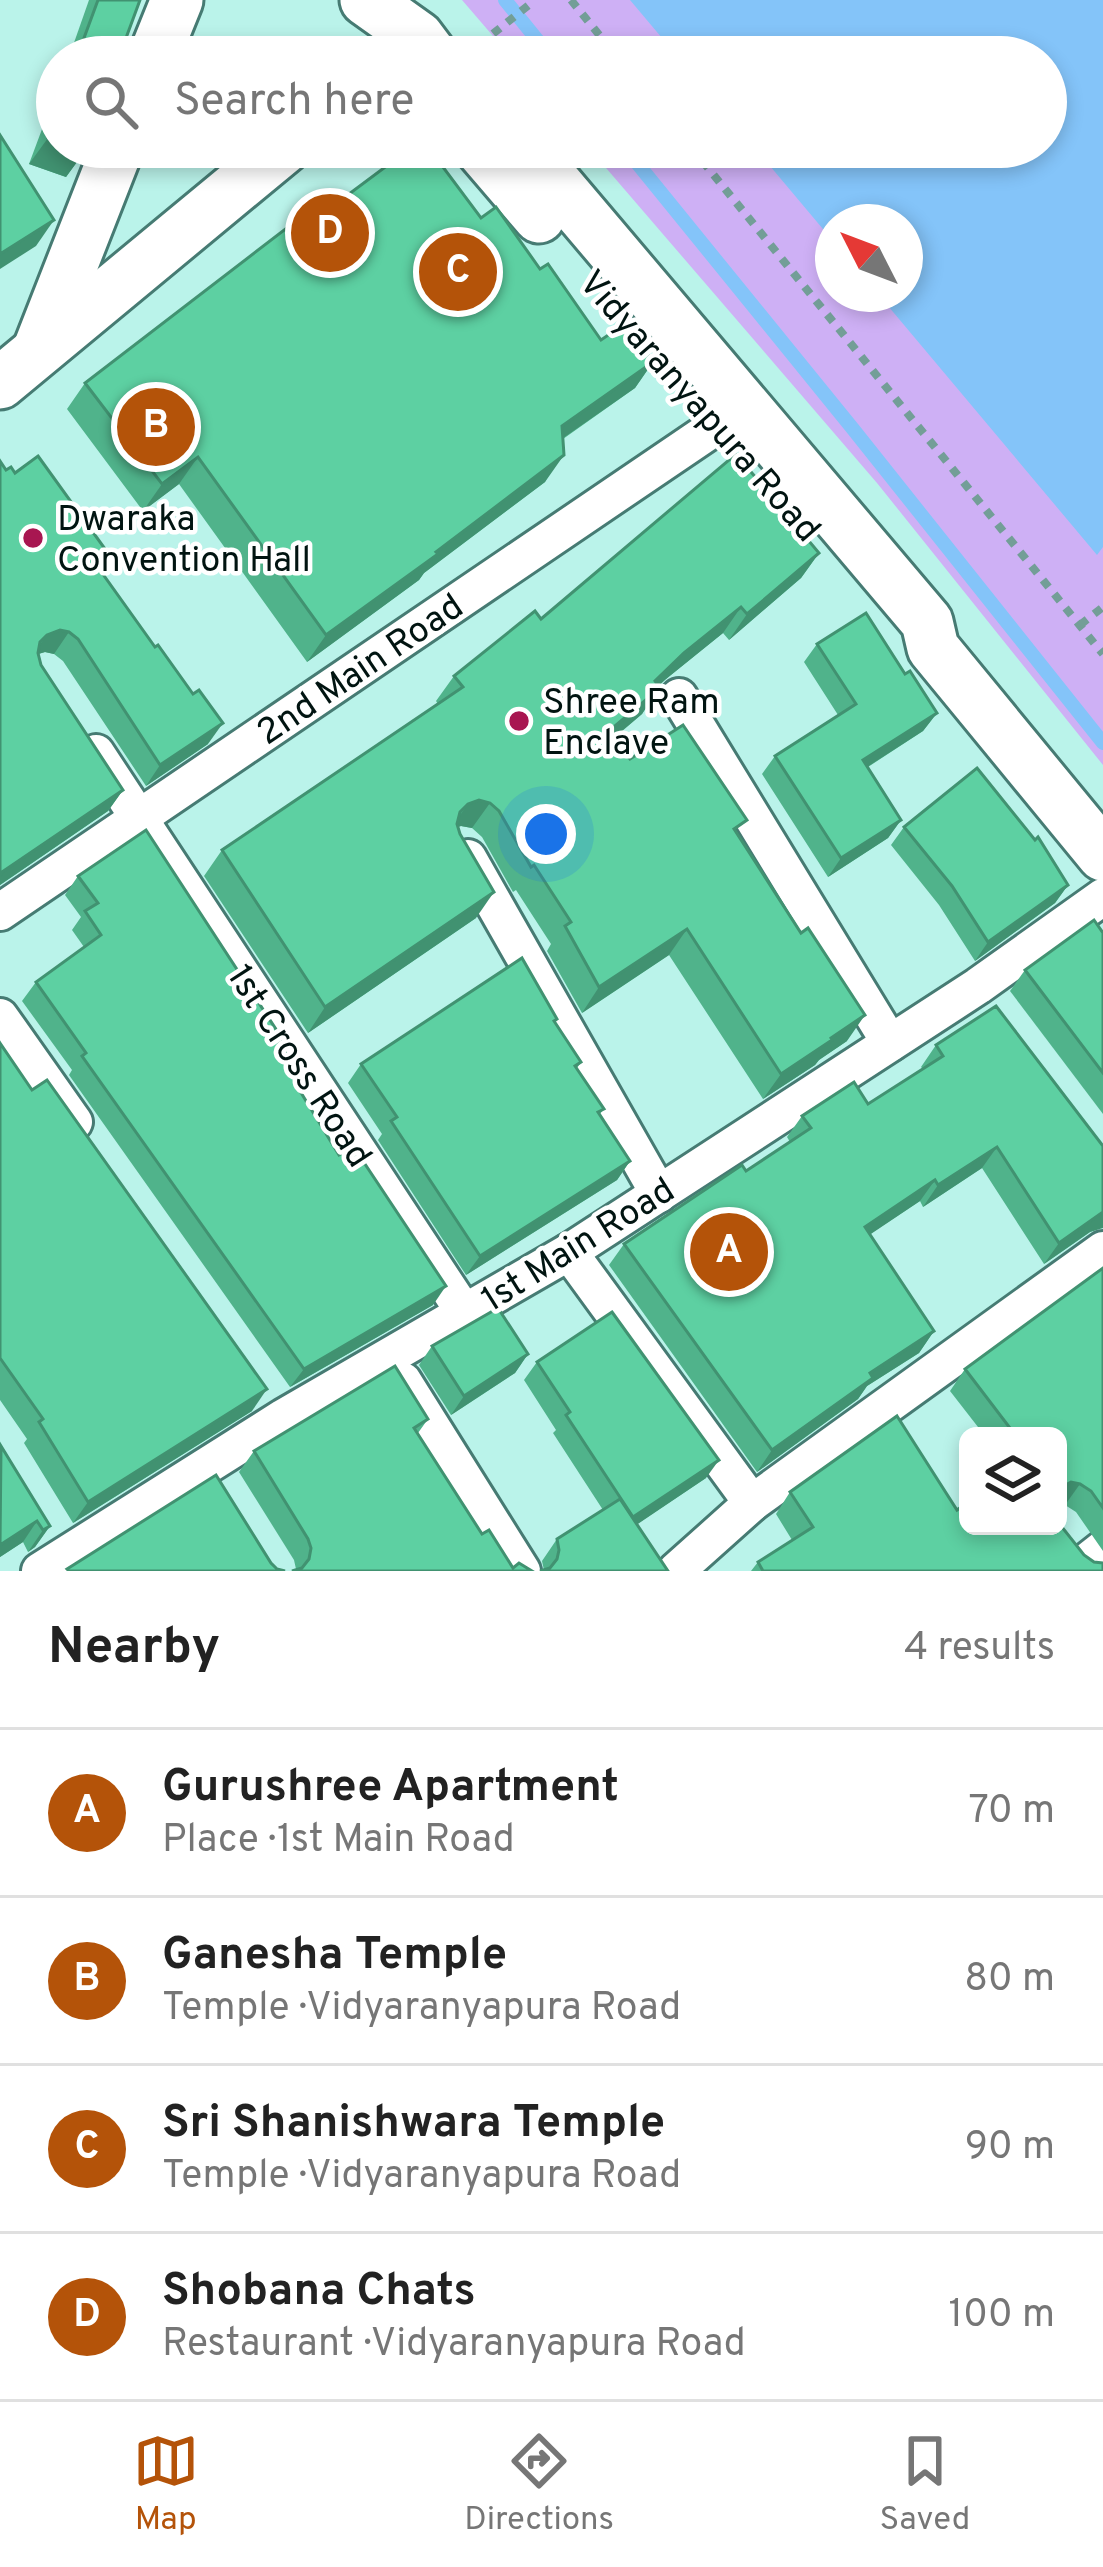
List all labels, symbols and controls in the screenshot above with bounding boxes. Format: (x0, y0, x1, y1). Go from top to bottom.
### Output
search box (36, 36, 1067, 168)
icon: search (78, 69, 144, 135)
text: Search here (174, 74, 414, 131)
pin: D (291, 188, 369, 278)
north arrow (815, 204, 923, 312)
pin: C (419, 227, 497, 317)
street label: Vidyaranyapura Road (567, 262, 829, 553)
pin: B (117, 382, 195, 472)
place label: Dwaraka Convention Hall (57, 498, 311, 585)
marker: Dwaraka Convention Hall (20, 525, 46, 551)
street label: 2nd Main Road (249, 585, 473, 757)
place label: Shree Ram Enclave (543, 681, 720, 768)
marker: Shree Ram Enclave (506, 708, 532, 734)
your location (516, 804, 576, 864)
street label: 1st Cross Road (215, 957, 380, 1177)
street label: 1st Main Road (474, 1169, 684, 1324)
pin: A (690, 1207, 768, 1297)
map controls (959, 1427, 1067, 1535)
button: layers (959, 1427, 1067, 1535)
text: Nearby (48, 1617, 220, 1682)
text: 4 results (904, 1625, 1055, 1674)
text: Gurushree Apartment (162, 1760, 619, 1817)
text: A (73, 1788, 101, 1837)
text: 70 m (969, 1788, 1055, 1837)
text: Place · 1st Main Road (162, 1817, 515, 1866)
text: Ganesha Temple (162, 1928, 507, 1985)
text: B (74, 1956, 100, 2005)
text: 80 m (964, 1956, 1055, 2005)
text: Temple · Vidyaranyapura Road (162, 1985, 681, 2034)
text: Sri Shanishwara Temple (162, 2096, 665, 2153)
text: C (75, 2124, 99, 2173)
text: 90 m (965, 2124, 1055, 2173)
text: Temple · Vidyaranyapura Road (162, 2153, 681, 2202)
text: Shobana Chats (162, 2264, 476, 2321)
text: D (73, 2292, 101, 2341)
text: 100 m (948, 2292, 1055, 2341)
text: Restaurant · Vidyaranyapura Road (162, 2321, 746, 2370)
tab: Map (133, 2428, 199, 2542)
tab: Directions (464, 2428, 614, 2542)
tab: Saved (880, 2428, 970, 2542)

